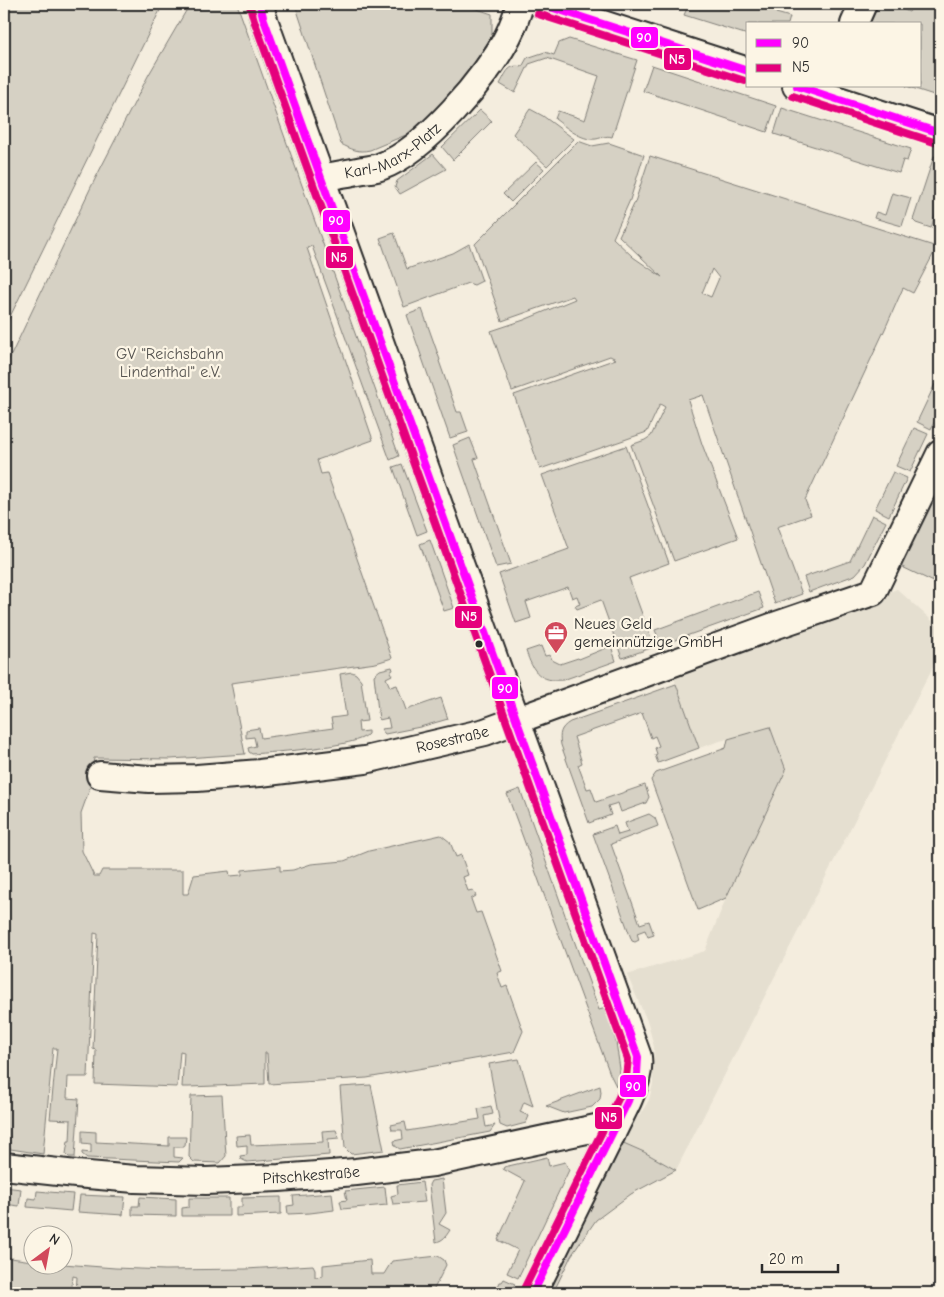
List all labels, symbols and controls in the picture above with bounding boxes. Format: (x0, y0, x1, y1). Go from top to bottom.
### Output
legend (746, 22, 922, 88)
line badge: 90 (630, 26, 659, 49)
text: 90 (636, 29, 652, 46)
text: 90 (792, 34, 809, 52)
line badge: N5 (663, 47, 692, 71)
text: N5 (669, 51, 685, 68)
text: N5 (792, 58, 810, 76)
street label: Karl-Marx-Platz (343, 119, 445, 182)
line badge: 90 (322, 209, 351, 233)
text: 90 (328, 212, 344, 229)
line badge: N5 (325, 245, 354, 269)
text: N5 (331, 249, 347, 266)
park label: GV "Reichsbahn Lindenthal" e.V. (116, 345, 224, 381)
line badge: N5 (454, 605, 483, 629)
text: N5 (461, 608, 477, 625)
place label: Neues Geld gemeinnützige GmbH (574, 615, 723, 651)
office icon: Neues Geld gemeinnützige GmbH (543, 620, 569, 654)
unlabelled marker (474, 639, 484, 649)
line badge: 90 (491, 676, 519, 700)
text: 90 (497, 680, 513, 697)
street label: Rosestraße (414, 722, 491, 757)
line badge: 90 (619, 1074, 647, 1098)
text: 90 (625, 1078, 641, 1095)
line badge: N5 (594, 1106, 623, 1130)
text: N5 (601, 1109, 617, 1126)
street label: Pitschkestraße (262, 1163, 360, 1188)
north arrow (22, 1224, 72, 1274)
text: N (46, 1230, 63, 1249)
scale bar (762, 1242, 838, 1274)
text: 20 m (769, 1250, 803, 1268)

